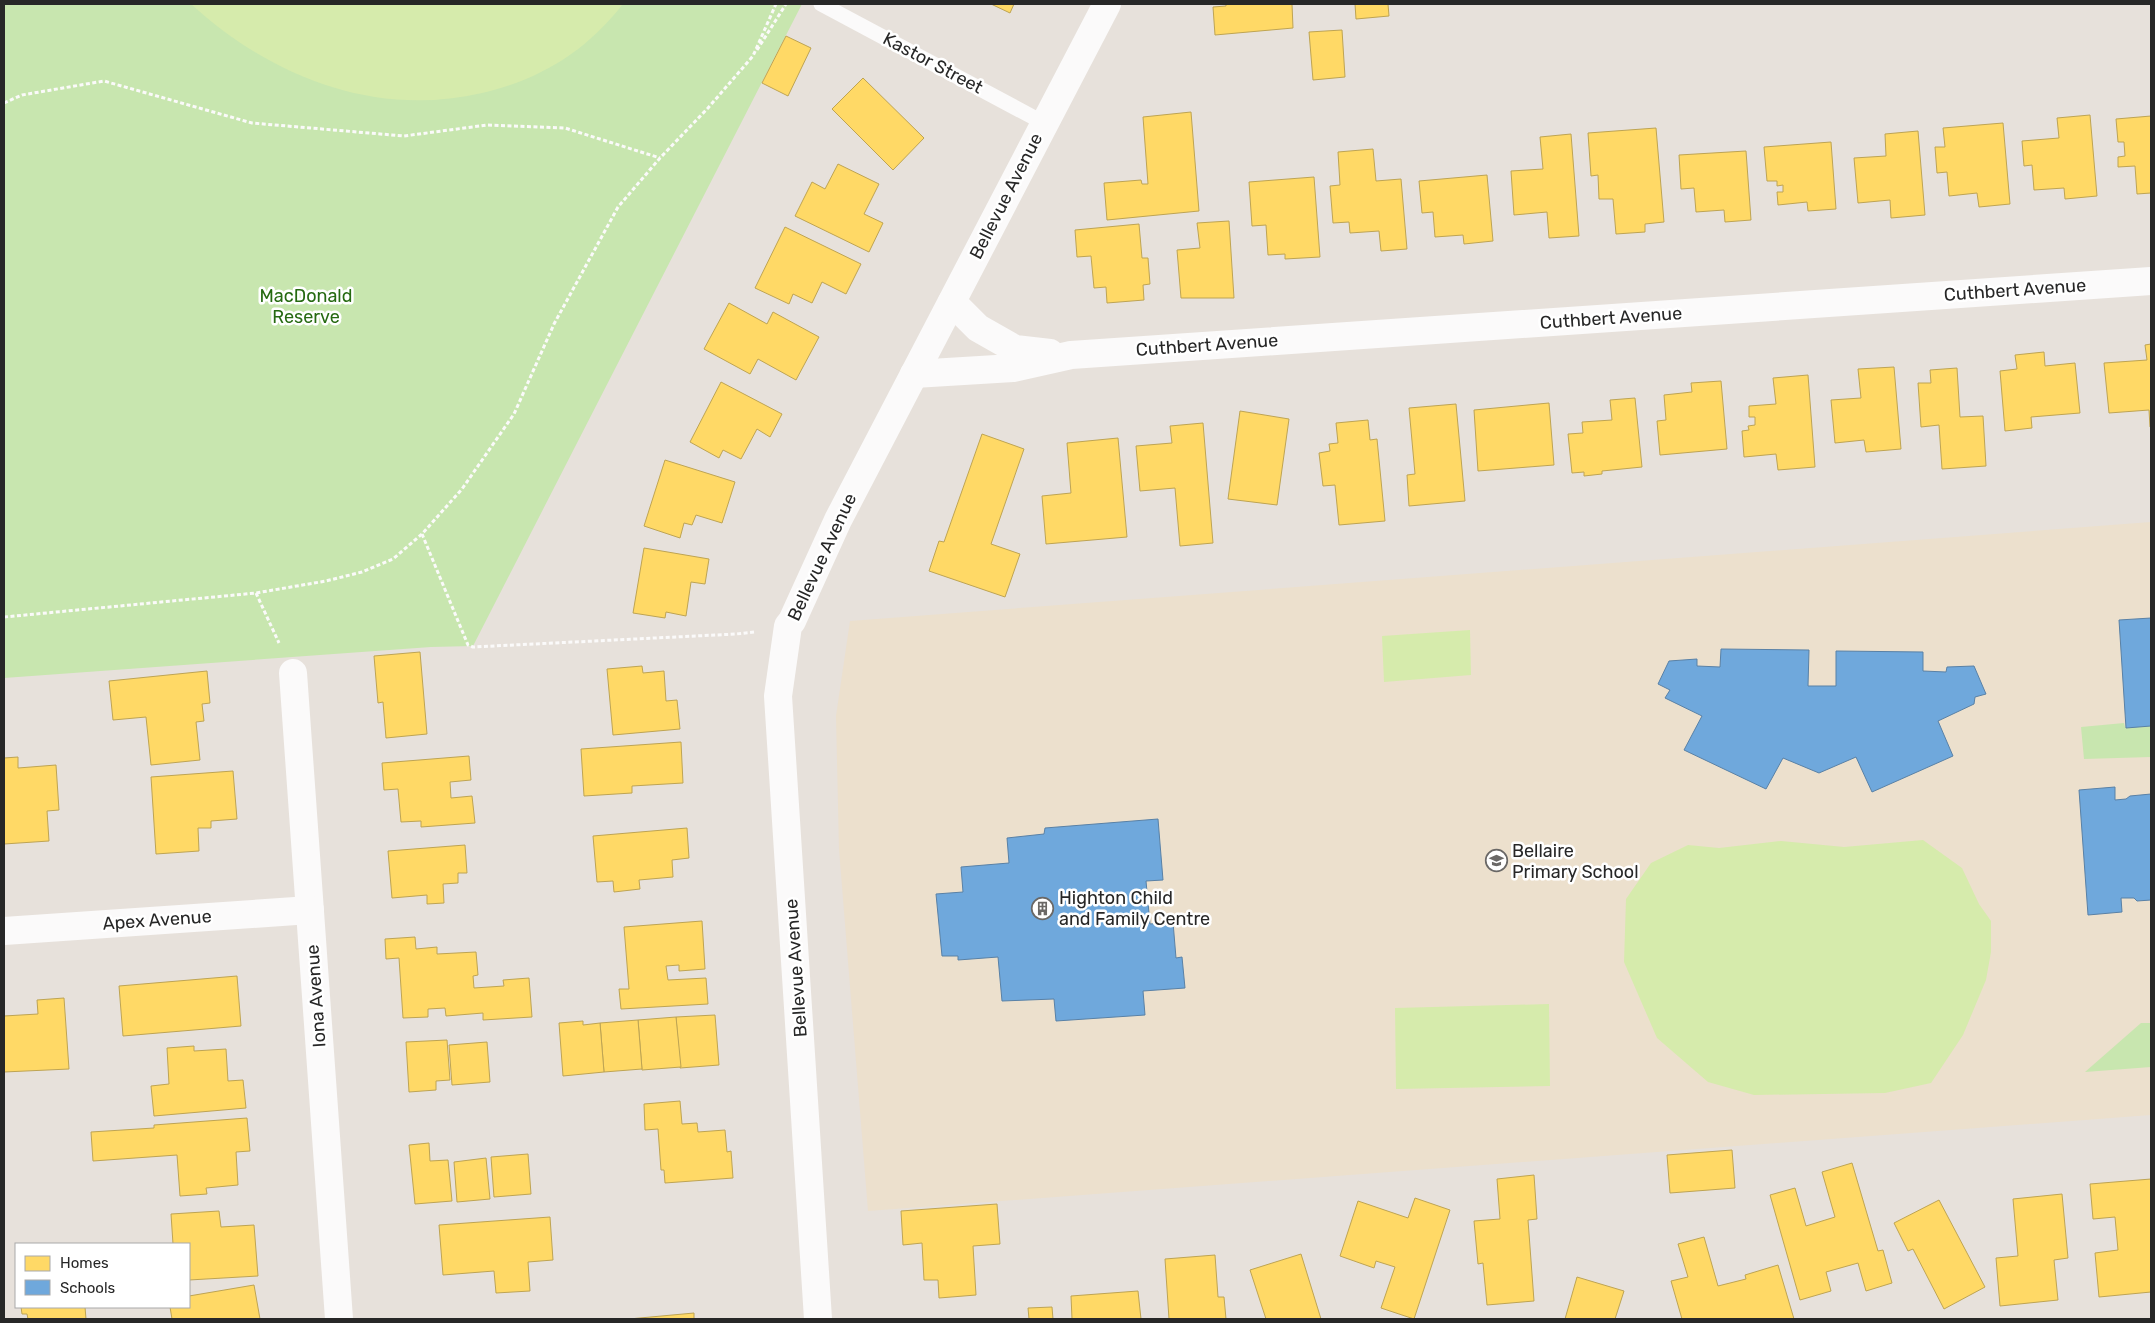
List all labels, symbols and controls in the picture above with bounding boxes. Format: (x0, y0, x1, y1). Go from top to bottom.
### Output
street label: Kastor Street (879, 27, 987, 99)
street label: Bellevue Avenue (965, 129, 1047, 263)
street label: Cuthbert Avenue (1943, 274, 2087, 306)
park label: MacDonald Reserve (260, 285, 352, 328)
street label: Cuthbert Avenue (1539, 302, 1683, 334)
street label: Cuthbert Avenue (1135, 329, 1279, 361)
street label: Bellevue Avenue (783, 490, 861, 624)
place label: Bellaire Primary School (1512, 840, 1639, 883)
school or university icon: Bellaire Primary School (1484, 849, 1508, 873)
place label: Highton Child and Family Centre (1059, 887, 1210, 930)
building icon: Highton Child and Family Centre (1031, 896, 1055, 920)
street label: Bellevue Avenue (780, 898, 812, 1038)
street label: Apex Avenue (102, 905, 212, 935)
street label: Iona Avenue (301, 944, 331, 1048)
legend (15, 1243, 190, 1308)
text: Homes (60, 1254, 109, 1272)
text: Schools (60, 1279, 116, 1297)

